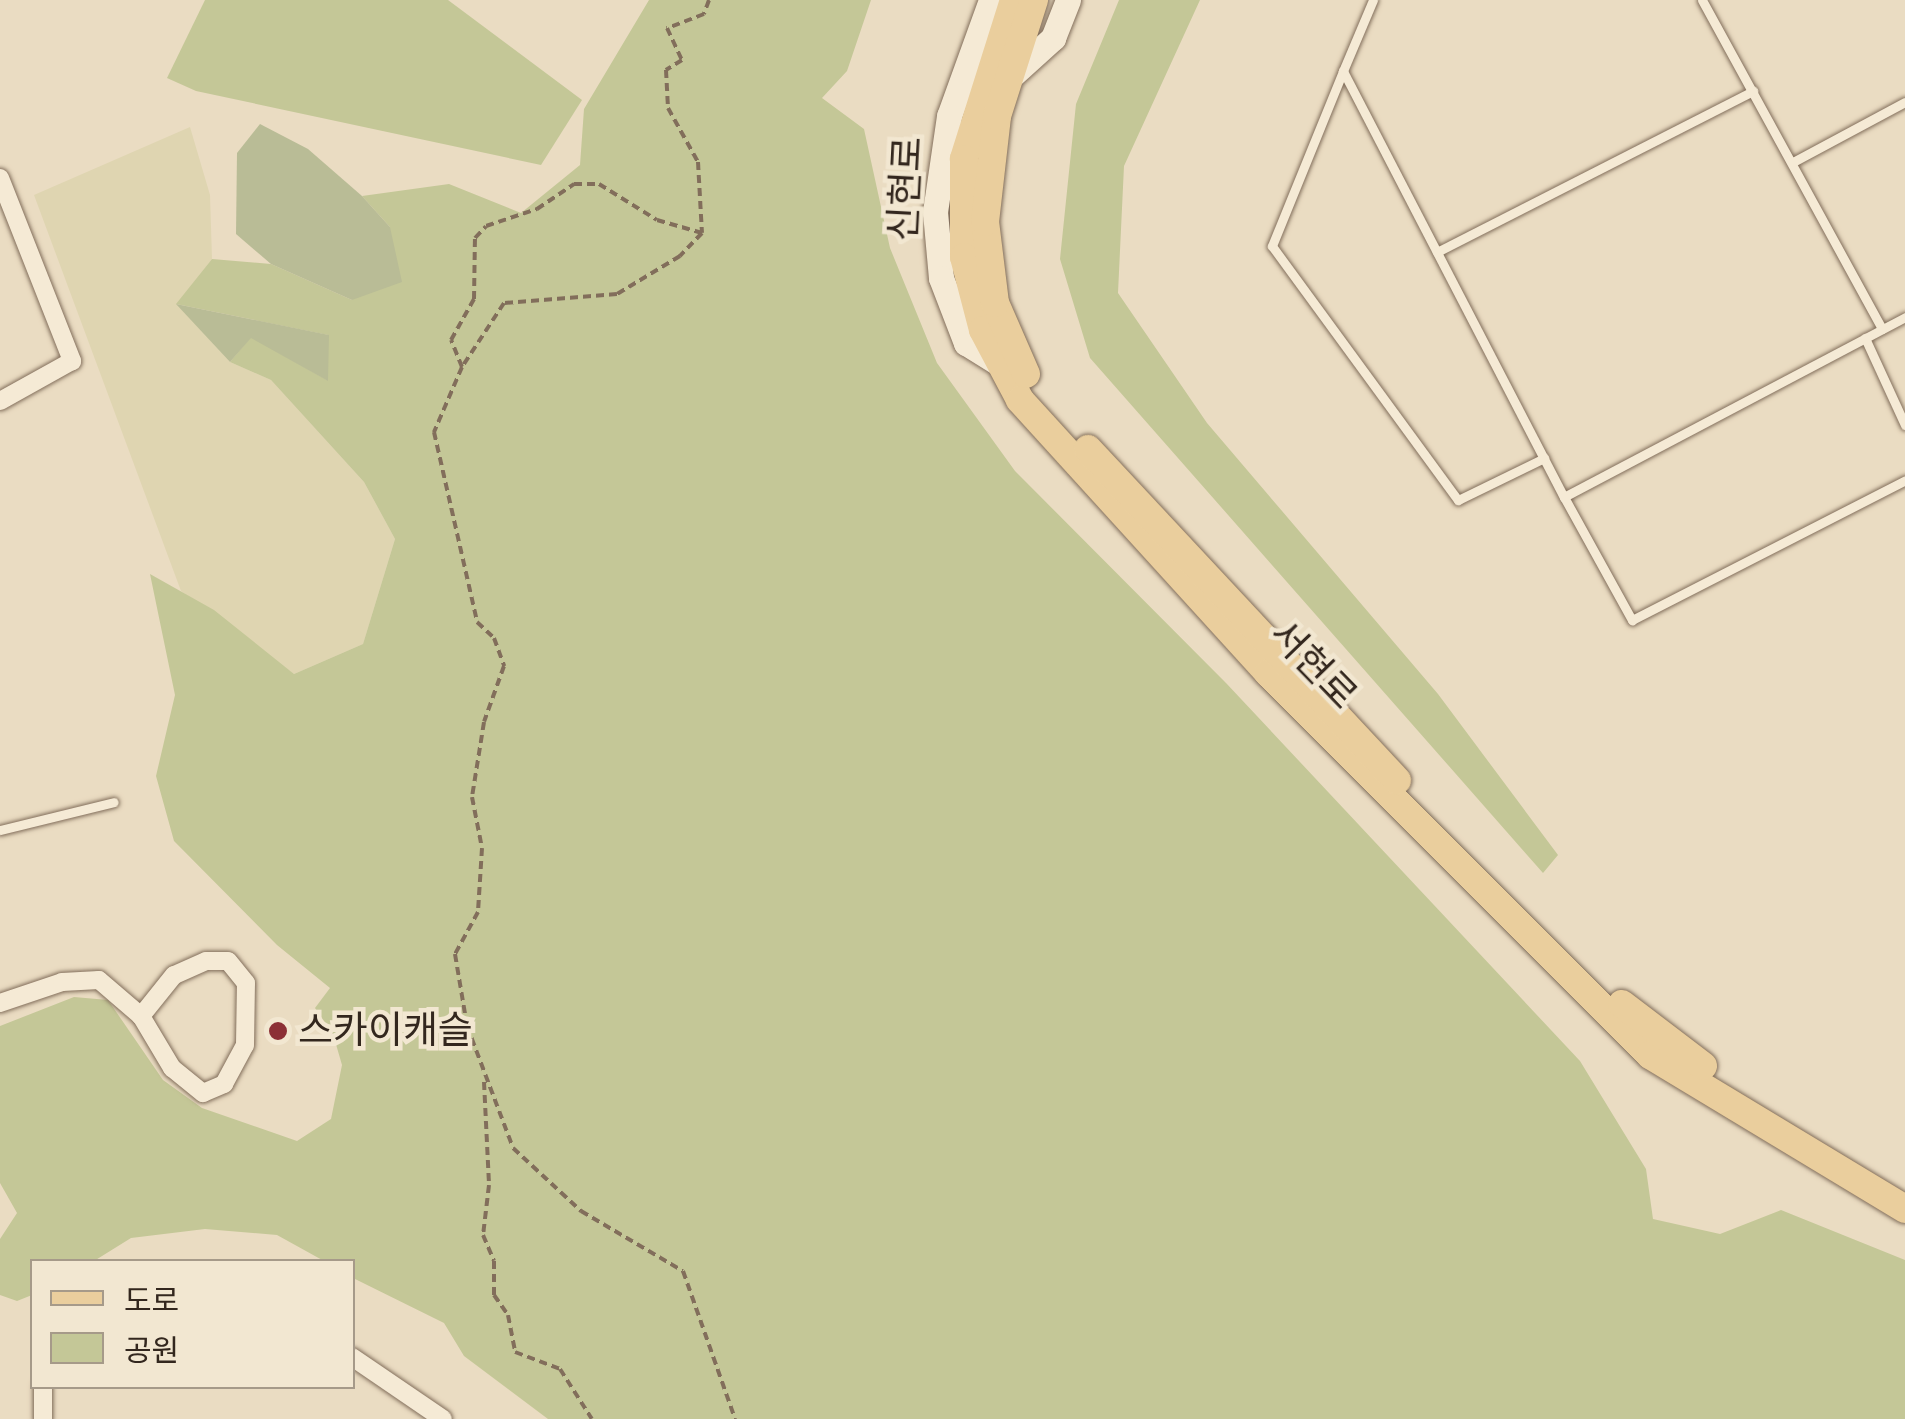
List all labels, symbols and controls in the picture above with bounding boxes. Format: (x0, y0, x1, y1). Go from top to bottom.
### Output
street label: 신현로 (880, 135, 932, 243)
street label: 서현로 (1260, 611, 1366, 719)
place label: 스카이캐슬 (298, 1008, 473, 1054)
marker: 스카이캐슬 (267, 1020, 289, 1042)
legend (30, 1259, 355, 1389)
text: 도로 (124, 1283, 179, 1319)
text: 공원 (124, 1333, 179, 1369)

